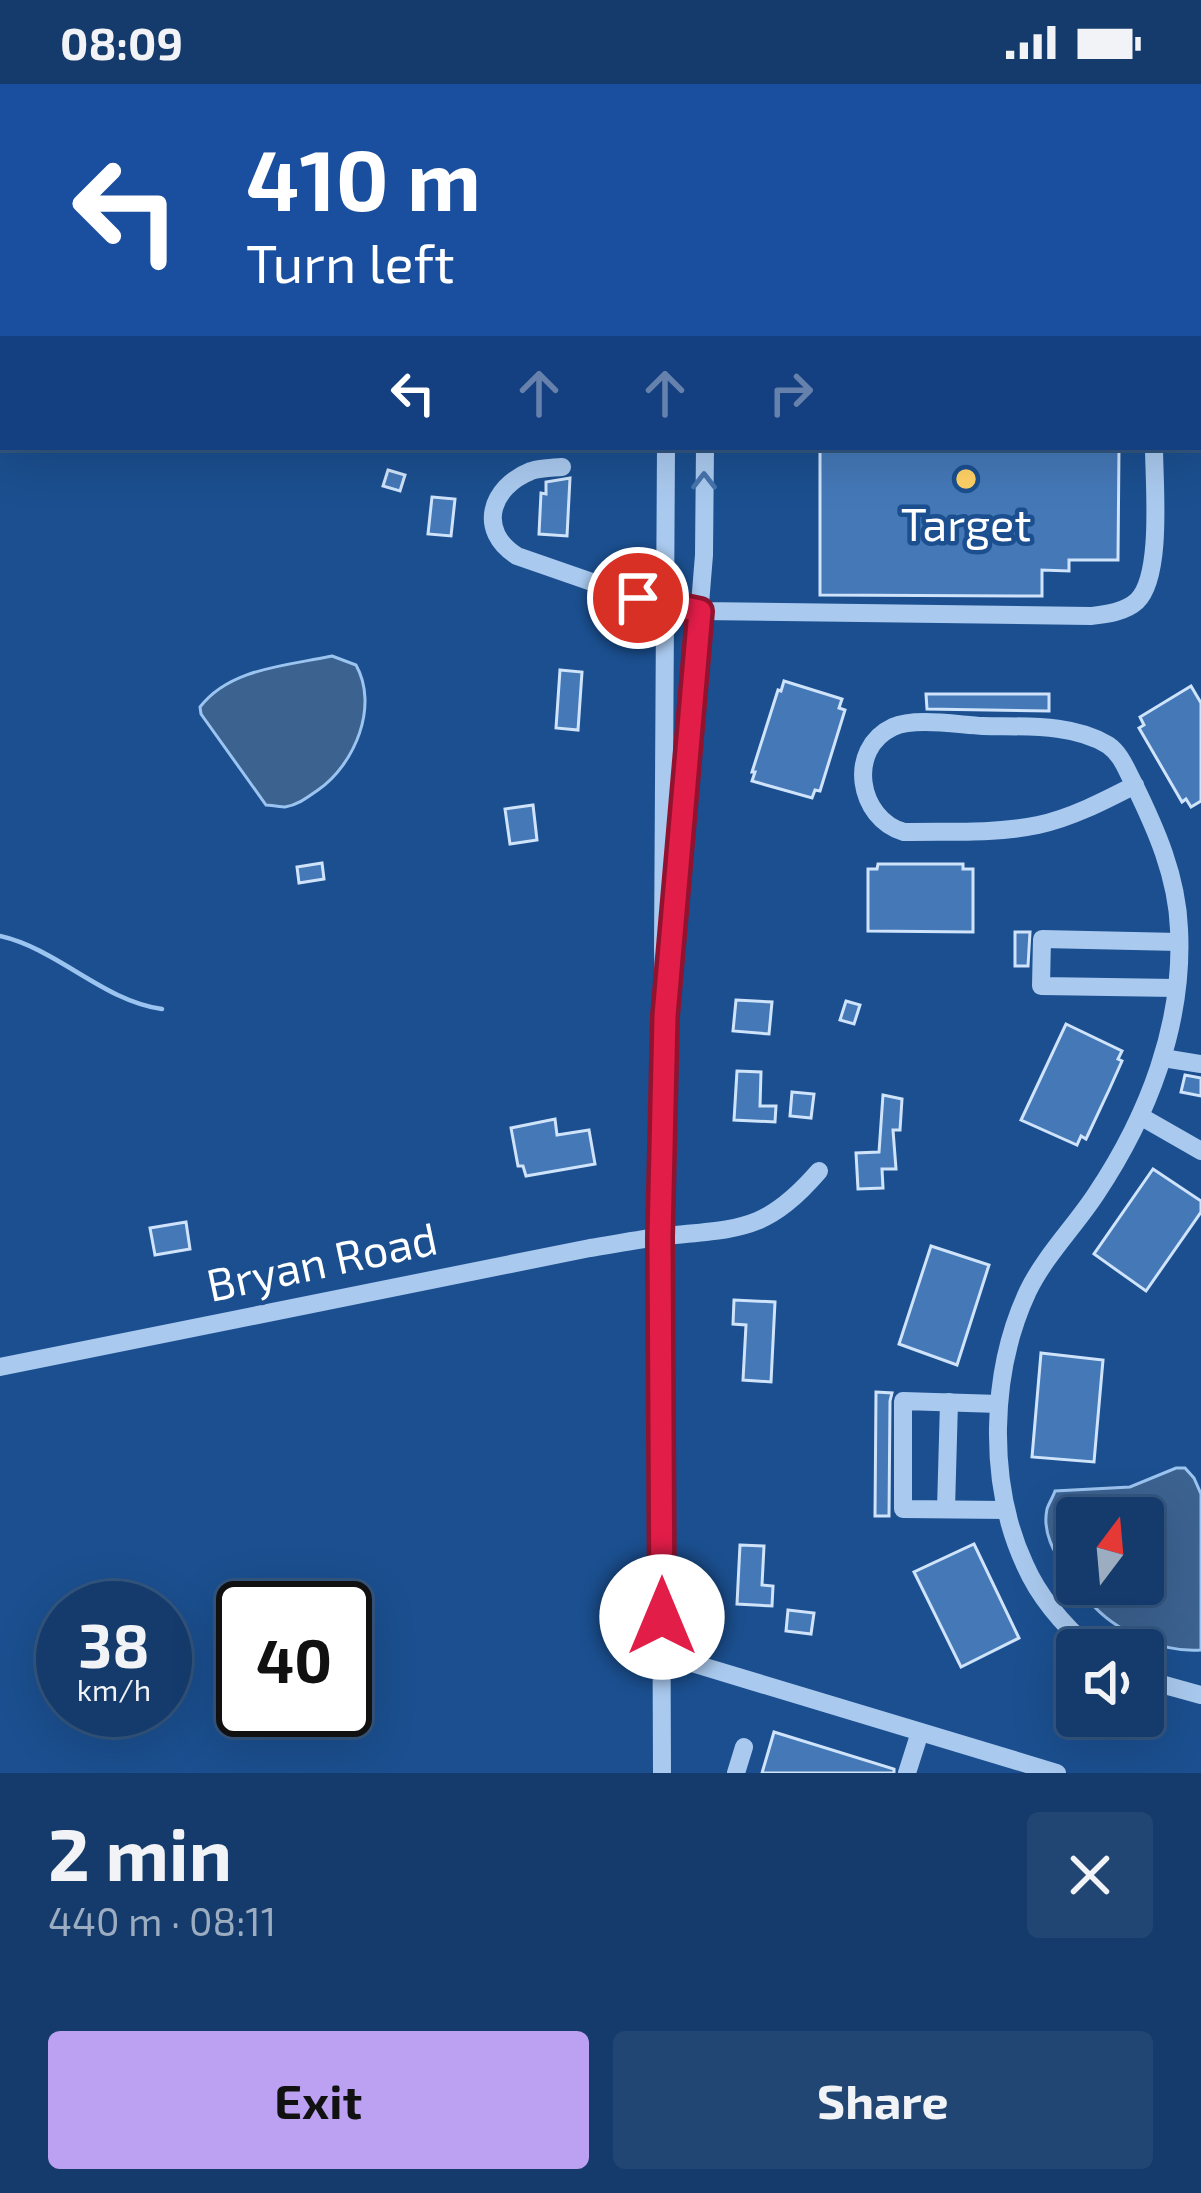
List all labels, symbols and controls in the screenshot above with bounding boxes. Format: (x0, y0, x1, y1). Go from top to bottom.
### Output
text: 08:09 (60, 15, 183, 69)
text: 410 m (246, 127, 481, 228)
icon: left (48, 132, 204, 288)
text: Turn left (246, 229, 455, 294)
icon: left (380, 360, 446, 426)
icon: ahead (506, 360, 572, 426)
icon: ahead (632, 360, 698, 426)
icon: right (758, 360, 824, 426)
marker: Target (953, 466, 979, 492)
one-way arrow (691, 471, 717, 490)
place label: Target (901, 496, 1031, 550)
pin (587, 547, 689, 649)
icon: arrive (605, 565, 671, 631)
street label: Bryan Road (202, 1209, 442, 1311)
north arrow (1056, 1497, 1164, 1605)
map controls (1056, 1497, 1164, 1737)
position arrow (599, 1554, 725, 1680)
speed limit sign: 40 (216, 1581, 372, 1737)
text: 38 (78, 1608, 150, 1680)
button: sound (1056, 1629, 1164, 1737)
text: km/h (77, 1671, 151, 1707)
text: 2 min (48, 1809, 232, 1895)
button: close (1027, 1812, 1153, 1938)
text: 440 m · 08:11 (48, 1897, 276, 1944)
button: Exit (48, 2031, 589, 2169)
button: Share (613, 2031, 1153, 2169)

